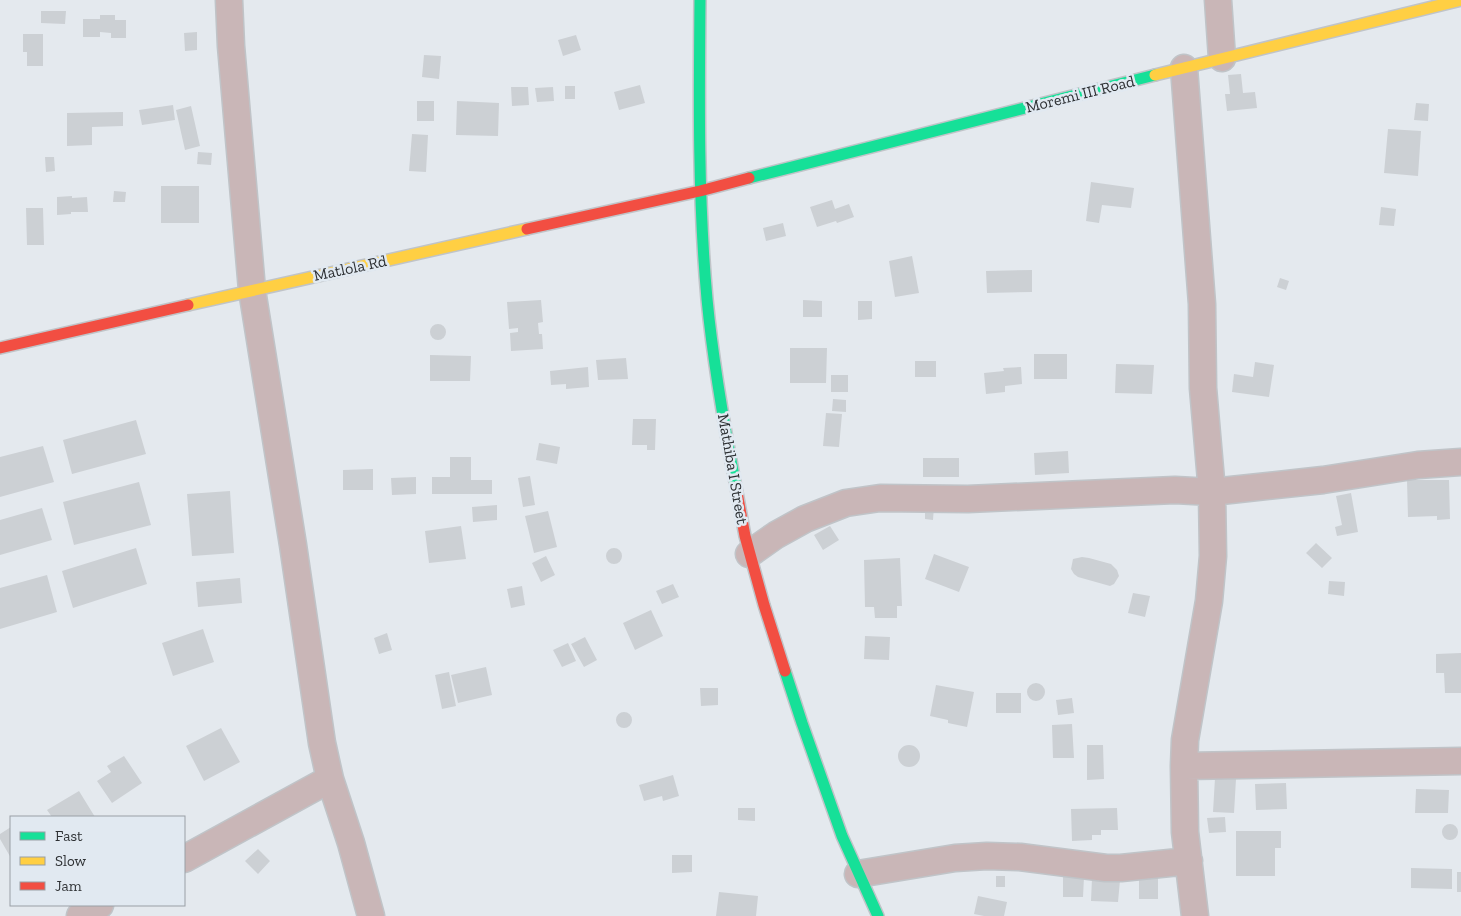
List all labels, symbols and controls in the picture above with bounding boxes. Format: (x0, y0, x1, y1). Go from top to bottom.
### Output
street label: Moremi III Road (1024, 71, 1137, 117)
street label: Matlola Rd (312, 251, 388, 285)
street label: Mathiba I Street (714, 412, 752, 526)
legend (10, 816, 185, 906)
text: Fast (55, 827, 83, 845)
text: Slow (55, 852, 87, 870)
text: Jam (55, 877, 82, 895)

